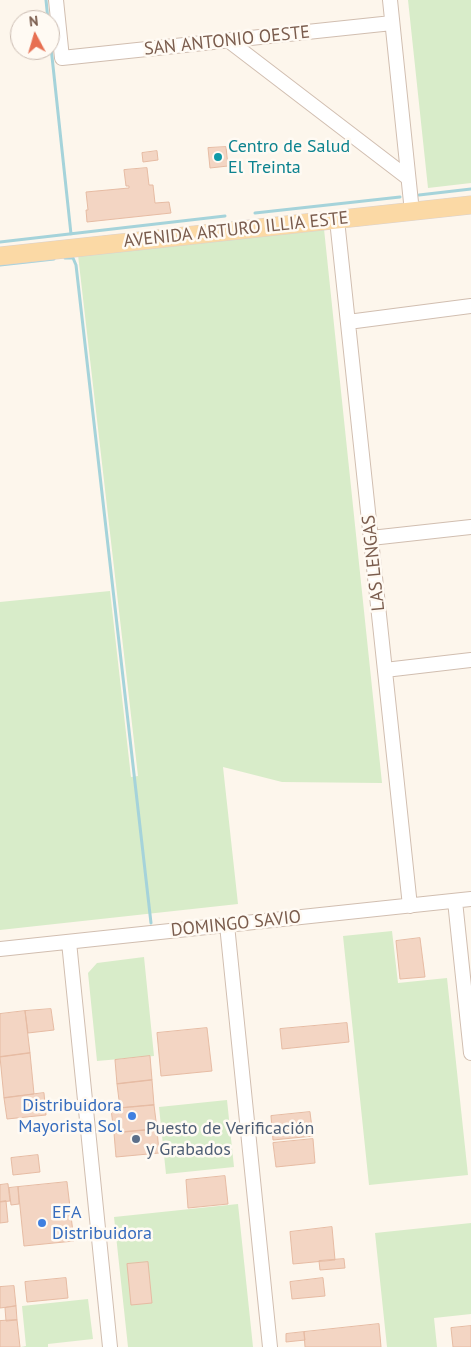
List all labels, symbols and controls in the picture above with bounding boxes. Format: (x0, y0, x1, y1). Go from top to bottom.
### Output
north arrow (10, 10, 60, 60)
text: N (28, 12, 39, 31)
street label: SAN ANTONIO OESTE (143, 22, 311, 60)
place label: Centro de Salud El Treinta (228, 136, 350, 178)
marker: Centro de Salud El Treinta (212, 151, 224, 163)
street label: AVENIDA ARTURO ILLIA ESTE (123, 207, 349, 253)
street label: LAS LENGAS (358, 514, 390, 612)
street label: DOMINGO SAVIO (170, 906, 302, 942)
place label: Distribuidora Mayorista Sol (18, 1095, 122, 1138)
marker: Distribuidora Mayorista Sol (126, 1110, 138, 1122)
place label: Puesto de Verificación y Grabados (146, 1118, 314, 1160)
marker: Puesto de Verificación y Grabados (130, 1133, 142, 1145)
place label: EFA Distribuidora (52, 1202, 152, 1244)
marker: EFA Distribuidora (36, 1217, 48, 1229)

